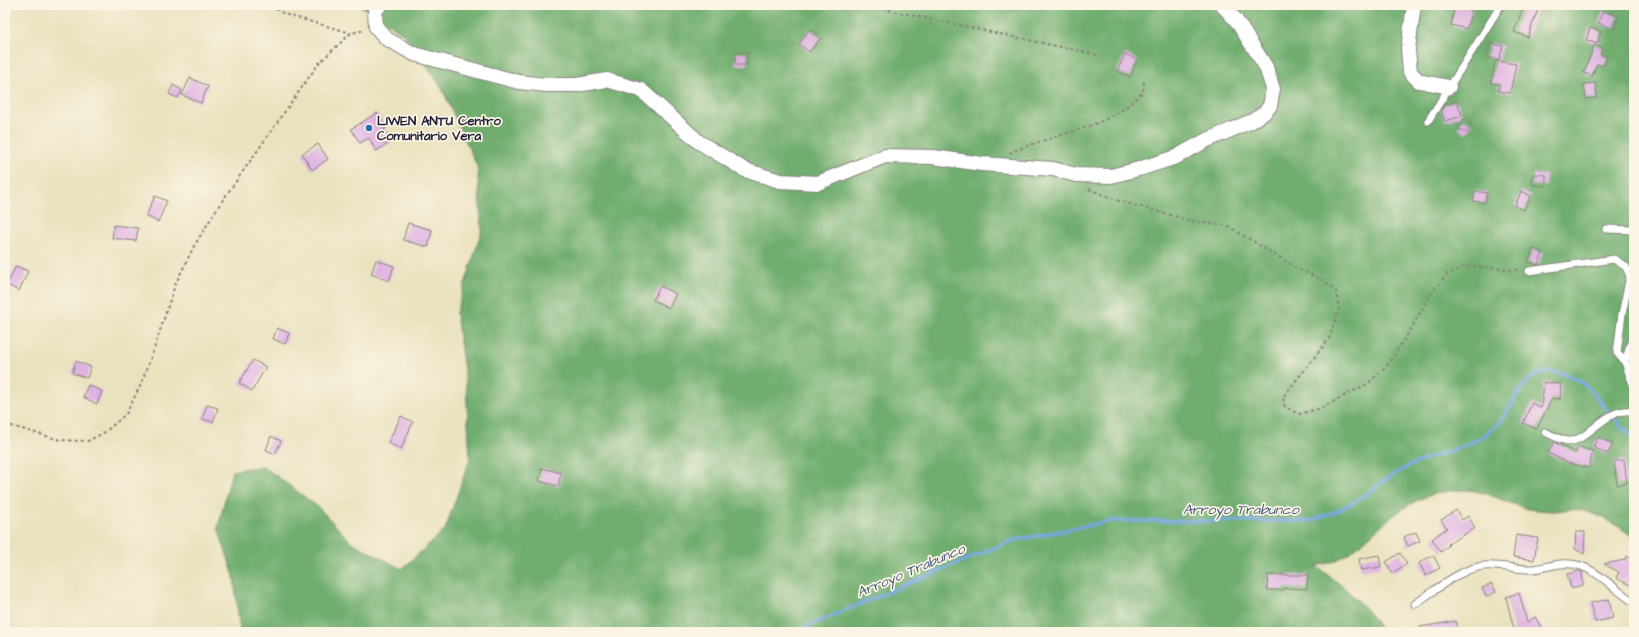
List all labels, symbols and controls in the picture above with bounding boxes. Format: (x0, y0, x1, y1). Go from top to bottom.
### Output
place label: LIWEN ANTU Centro Comunitario Vera (377, 112, 501, 145)
marker: LIWEN ANTU Centro Comunitario Vera (364, 123, 374, 133)
water label: Arroyo Trabunco (1183, 500, 1300, 520)
water label: Arroyo Trabunco (854, 539, 969, 603)

